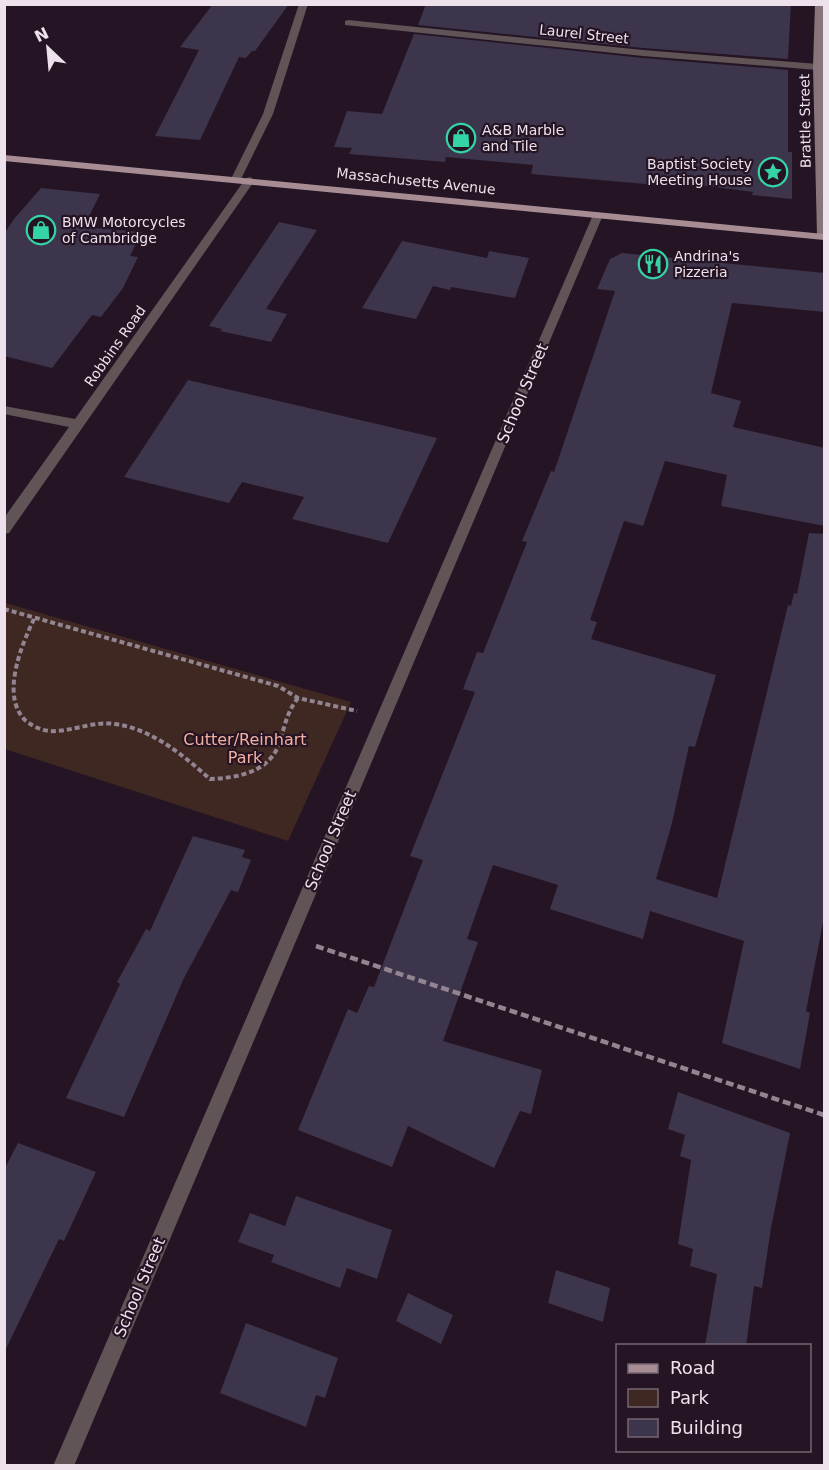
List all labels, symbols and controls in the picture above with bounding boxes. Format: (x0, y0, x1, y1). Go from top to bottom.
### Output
north arrow (18, 18, 78, 78)
street label: Laurel Street (538, 21, 630, 47)
text: N (31, 23, 52, 46)
street label: Brattle Street (796, 73, 814, 168)
shop icon: A&B Marble and Tile (445, 122, 477, 154)
place label: A&B Marble and Tile (482, 122, 564, 154)
place label: Baptist Society Meeting House (647, 156, 752, 188)
place icon: Baptist Society Meeting House (757, 156, 789, 188)
street label: Massachusetts Avenue (336, 165, 496, 197)
shop icon: BMW Motorcycles of Cambridge (25, 214, 57, 246)
place label: BMW Motorcycles of Cambridge (62, 214, 186, 246)
restaurant icon: Andrina's Pizzeria (637, 248, 669, 280)
place label: Andrina's Pizzeria (674, 248, 740, 280)
street label: Robbins Road (81, 302, 149, 390)
street label: School Street (493, 340, 552, 446)
park label: Cutter/Reinhart Park (183, 730, 307, 767)
street label: School Street (301, 787, 360, 893)
street label: School Street (110, 1234, 169, 1340)
legend (616, 1344, 811, 1452)
text: Road (670, 1357, 715, 1378)
text: Park (670, 1387, 709, 1408)
text: Building (670, 1417, 743, 1438)

